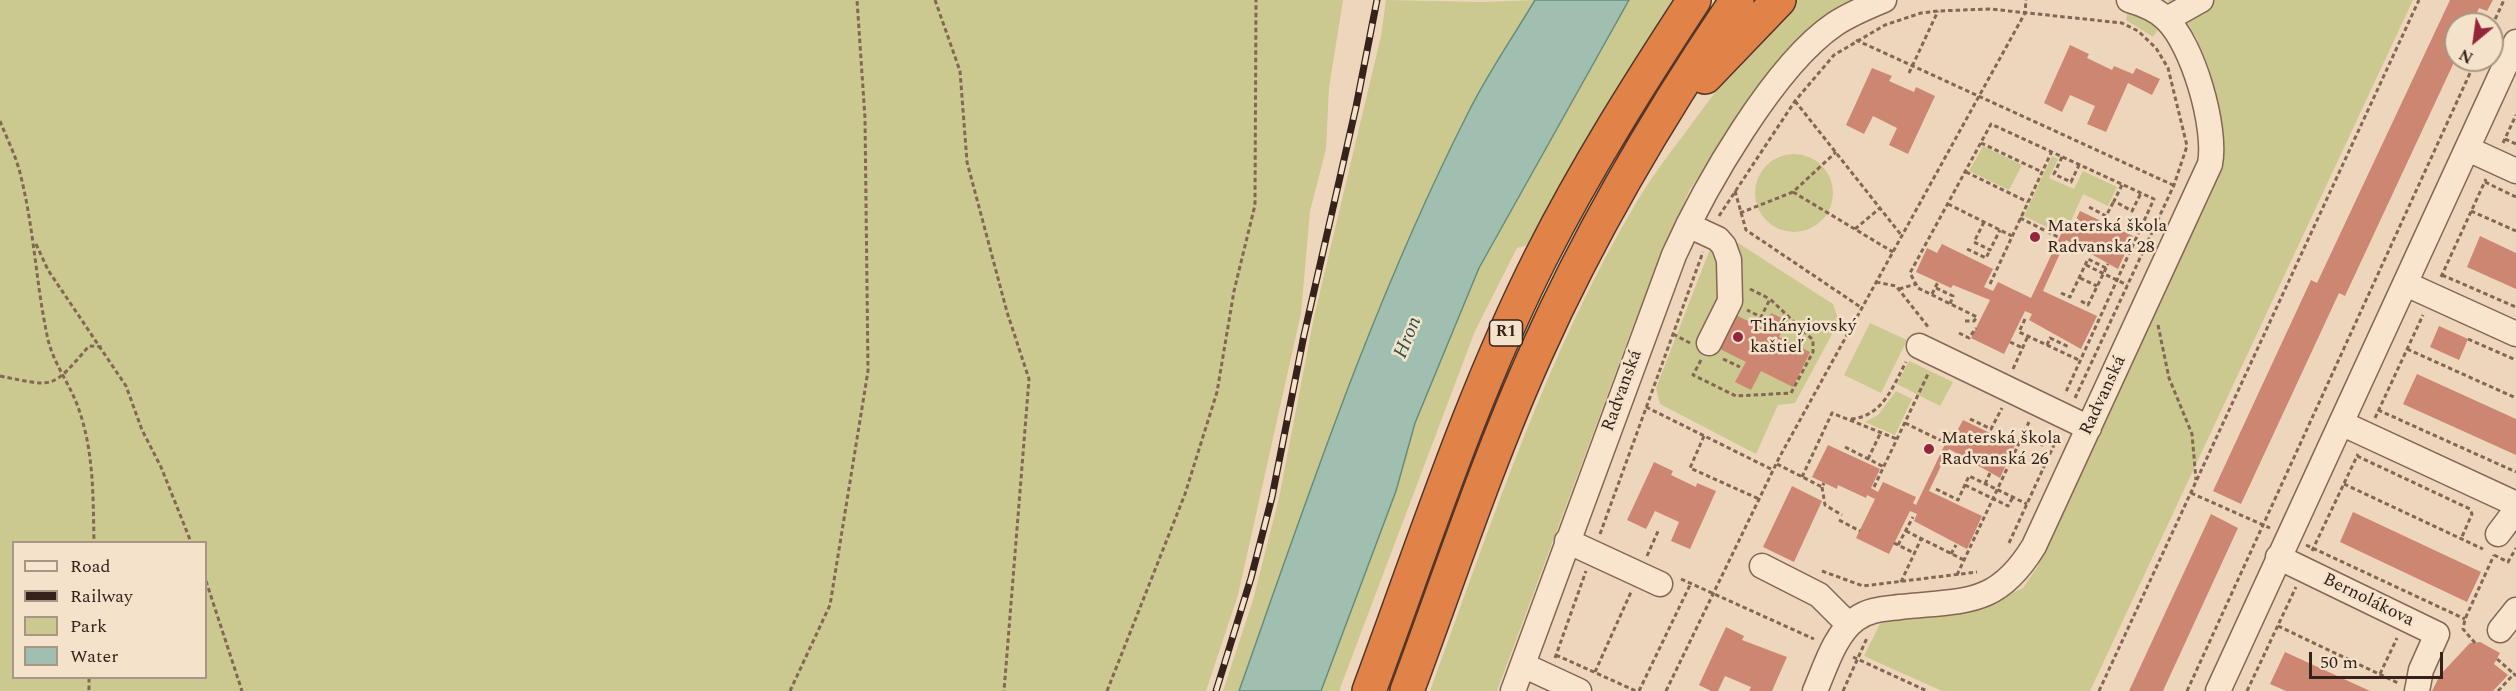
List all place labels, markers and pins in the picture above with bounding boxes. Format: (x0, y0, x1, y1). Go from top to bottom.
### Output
place label: Materská škola Radvanská 28 (2047, 216, 2167, 258)
marker: Materská škola Radvanská 28 (2028, 230, 2042, 244)
place label: Tihányiovský kaštieľ (1750, 316, 1856, 358)
marker: Tihányiovský kaštieľ (1731, 330, 1745, 344)
place label: Materská škola Radvanská 26 (1941, 428, 2061, 470)
marker: Materská škola Radvanská 26 (1922, 442, 1936, 456)

